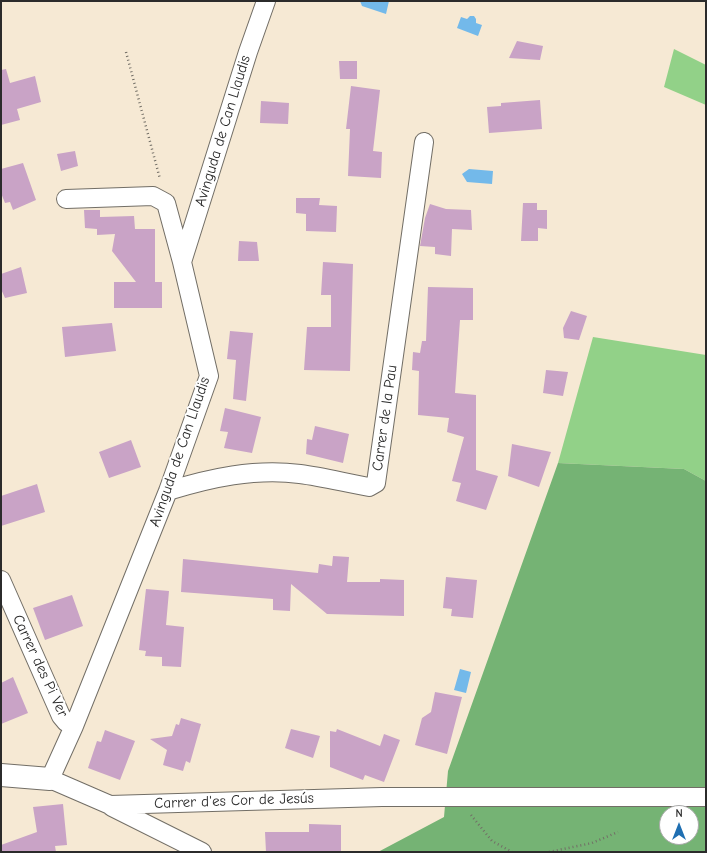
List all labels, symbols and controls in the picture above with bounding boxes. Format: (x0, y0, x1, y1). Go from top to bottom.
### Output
street label: Avinguda de Can Llaudis (191, 53, 255, 209)
street label: Carrer de la Pau (369, 364, 401, 472)
street label: Avinguda de Can Llaudis (146, 375, 214, 529)
street label: Carrer des Pi Ver (8, 612, 72, 720)
street label: Carrer d'es Cor de Jesús (154, 789, 314, 813)
north arrow (659, 805, 699, 845)
text: N (675, 807, 683, 820)

